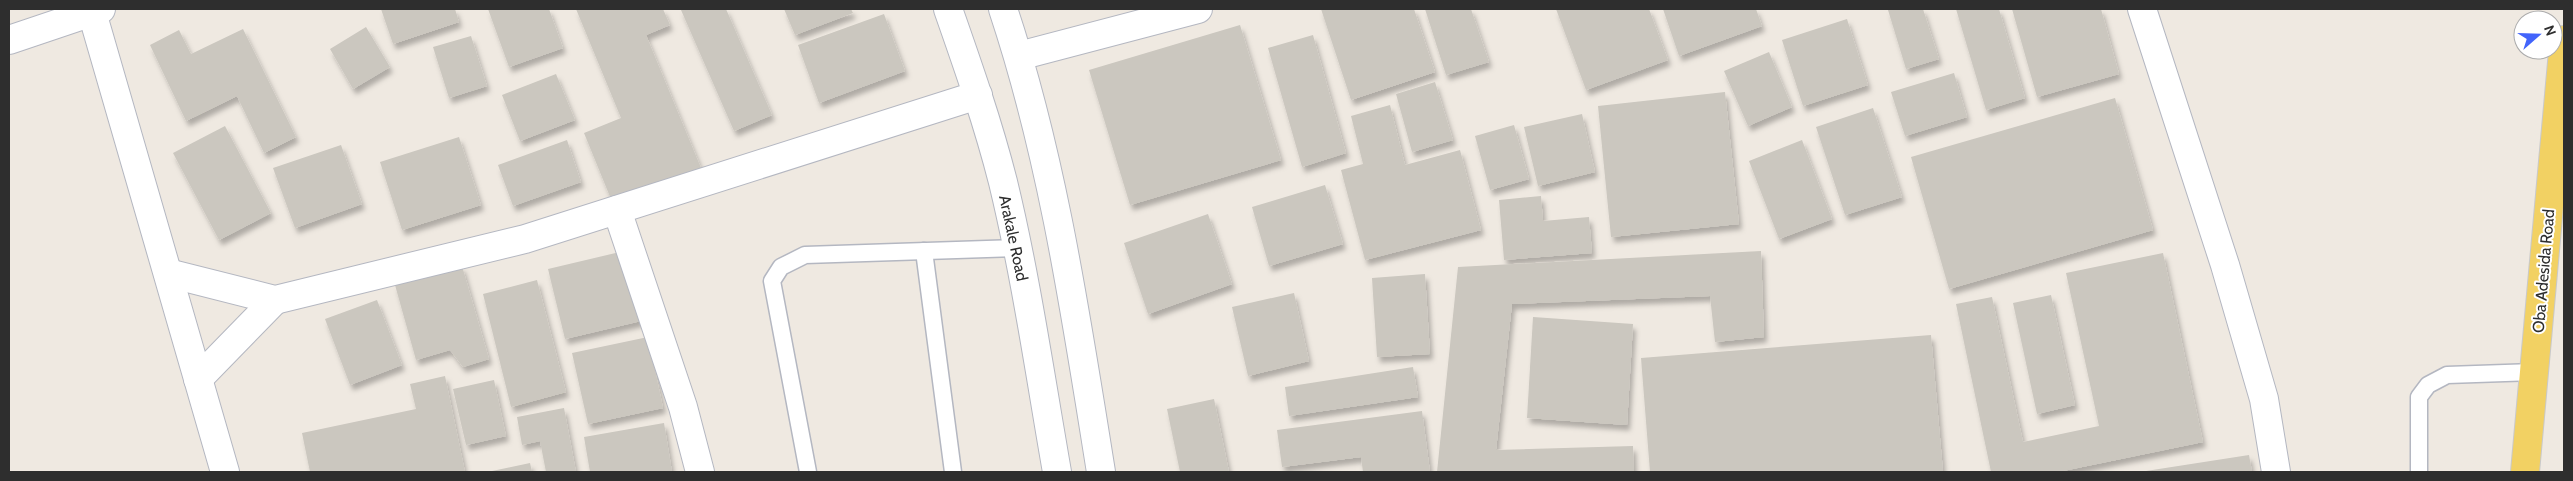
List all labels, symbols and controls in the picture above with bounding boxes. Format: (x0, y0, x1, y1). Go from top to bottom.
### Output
north arrow (2513, 10, 2563, 60)
text: N (2540, 23, 2560, 38)
street label: Arakale Road (995, 193, 1032, 283)
street label: Oba Adesida Road (2529, 208, 2558, 334)

